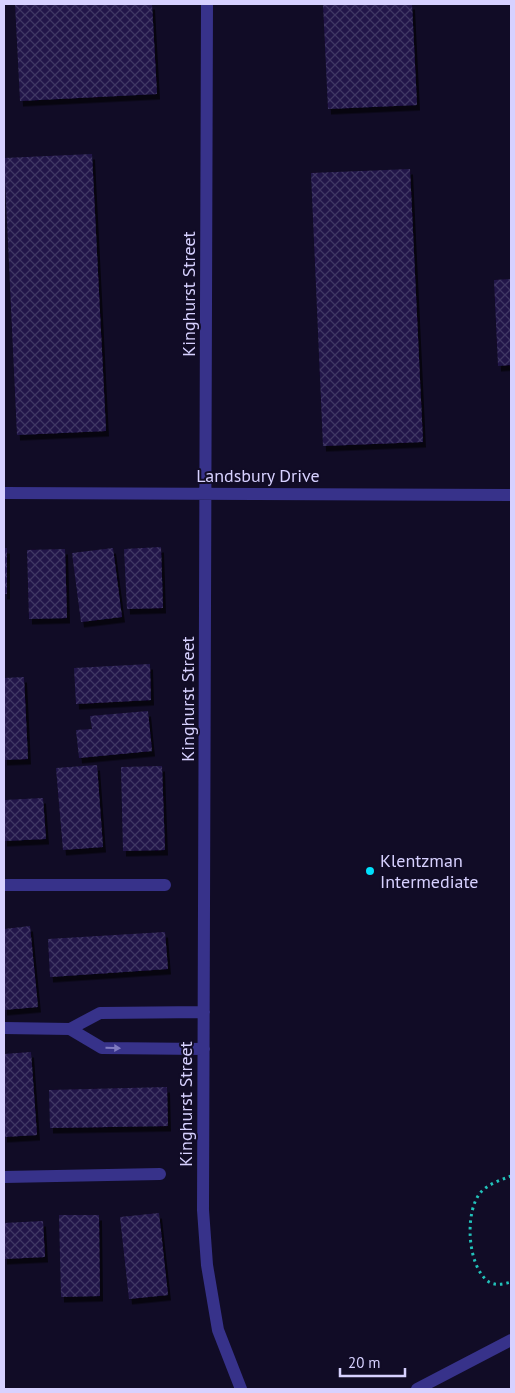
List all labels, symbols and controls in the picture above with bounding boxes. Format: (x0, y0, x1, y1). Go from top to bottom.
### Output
street label: Kinghurst Street (177, 231, 200, 357)
street label: Landsbury Drive (196, 464, 320, 487)
street label: Kinghurst Street (176, 636, 199, 762)
place label: Klentzman Intermediate (380, 849, 479, 893)
marker: Klentzman Intermediate (364, 865, 376, 877)
street label: Kinghurst Street (174, 1041, 197, 1167)
one-way arrow (105, 1044, 121, 1052)
scale bar (340, 1346, 405, 1378)
text: 20 m (348, 1353, 381, 1372)

